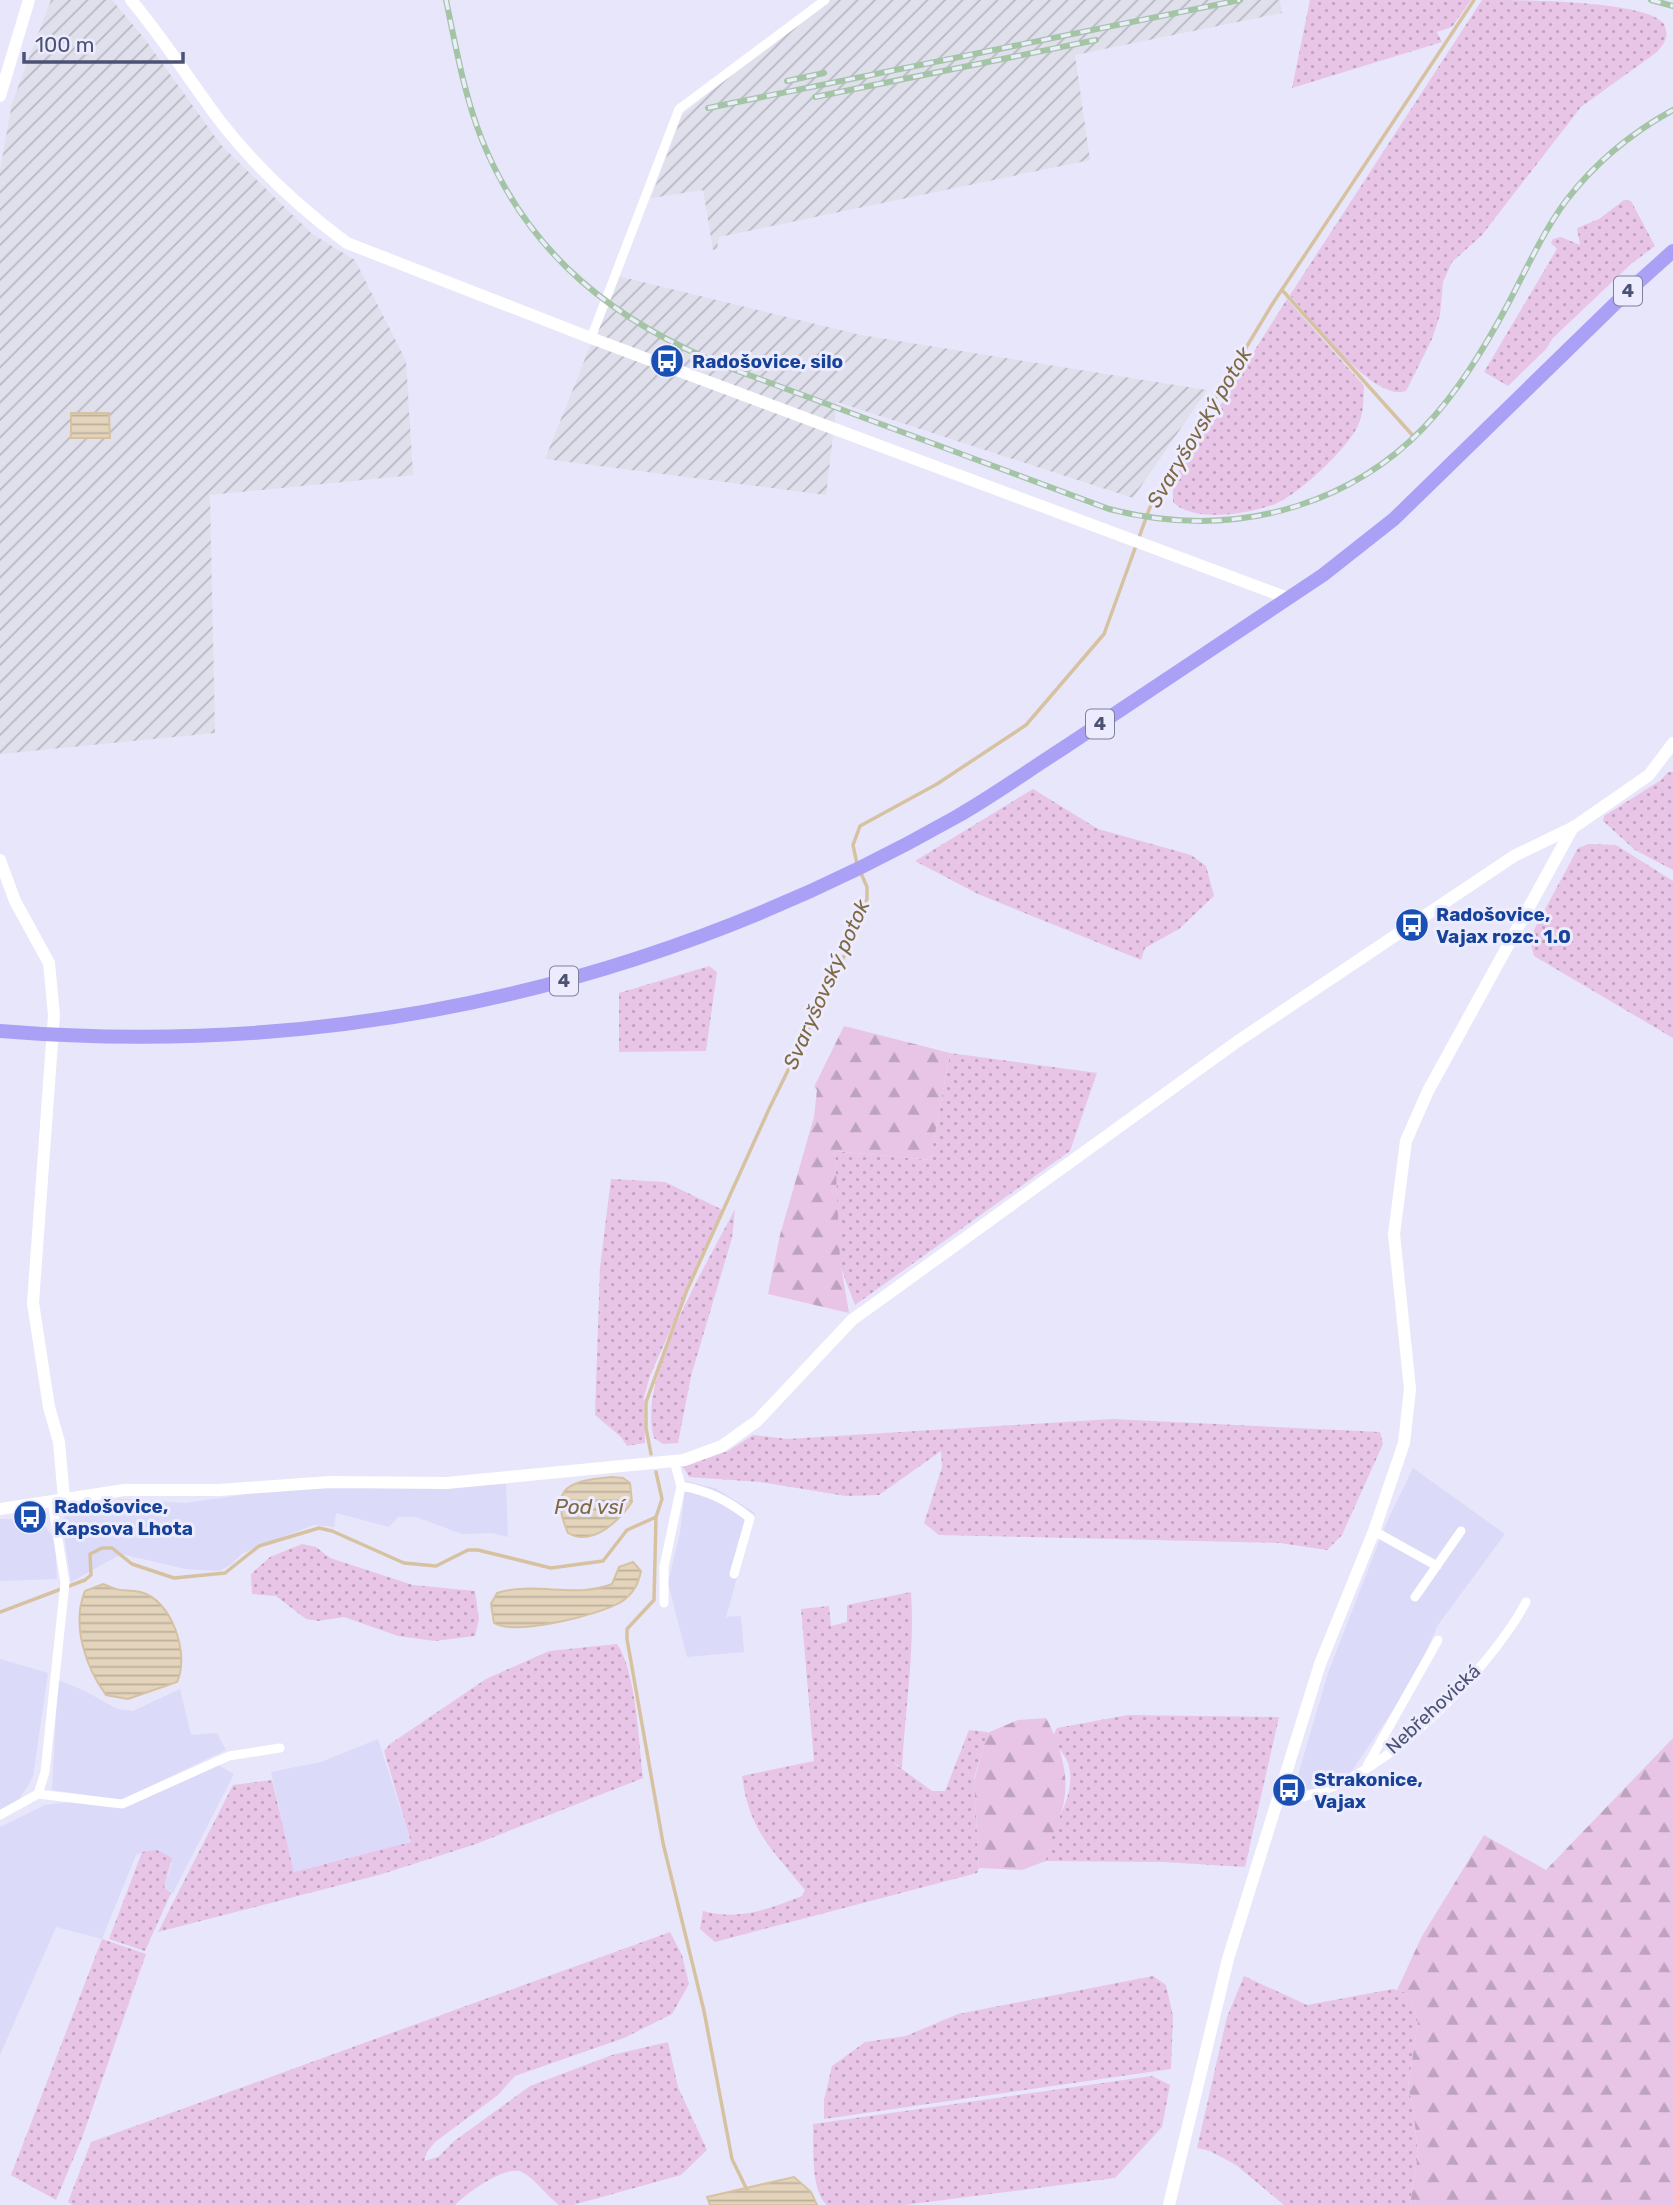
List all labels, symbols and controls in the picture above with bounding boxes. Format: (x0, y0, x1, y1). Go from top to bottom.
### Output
scale bar (24, 21, 184, 65)
text: 100 m (35, 32, 94, 57)
road number: 4 (1614, 276, 1642, 306)
water label: Svaryšovský potok (1141, 341, 1257, 512)
bus stop icon: Radošovice, silo (648, 342, 686, 380)
place label: Radošovice, silo (692, 350, 843, 373)
road number: 4 (1086, 710, 1114, 738)
water label: Svaryšovský potok (777, 894, 875, 1073)
place label: Radošovice, Vajax rozc. 1.0 (1436, 903, 1571, 948)
bus stop icon: Radošovice, Vajax rozc. 1.0 (1393, 906, 1431, 944)
road number: 4 (550, 966, 578, 996)
water label: Pod vsí (554, 1494, 627, 1519)
place label: Radošovice, Kapsova Lhota (54, 1495, 193, 1540)
bus stop icon: Radošovice, Kapsova Lhota (11, 1498, 49, 1536)
street label: Nebřehovická (1381, 1659, 1485, 1759)
place label: Strakonice, Vajax (1314, 1768, 1423, 1813)
bus stop icon: Strakonice, Vajax (1270, 1771, 1308, 1809)

